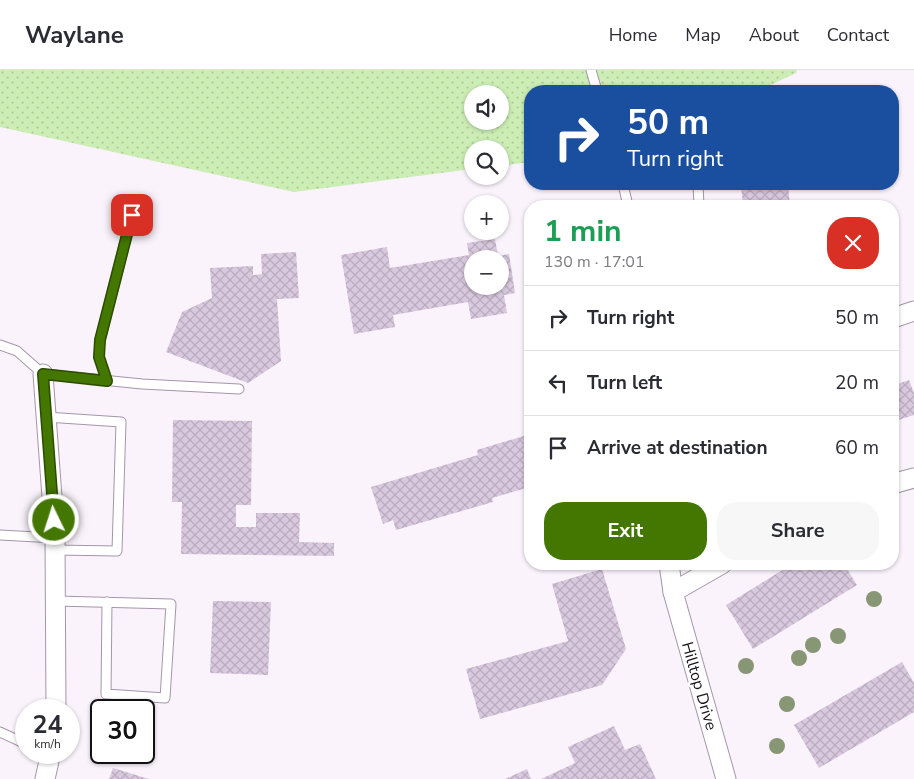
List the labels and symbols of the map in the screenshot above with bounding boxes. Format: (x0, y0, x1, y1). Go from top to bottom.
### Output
pin (111, 194, 153, 236)
position arrow (27, 493, 79, 545)
street label: Hilltop Drive (676, 639, 722, 733)
speed limit sign: 30 (90, 699, 155, 764)

